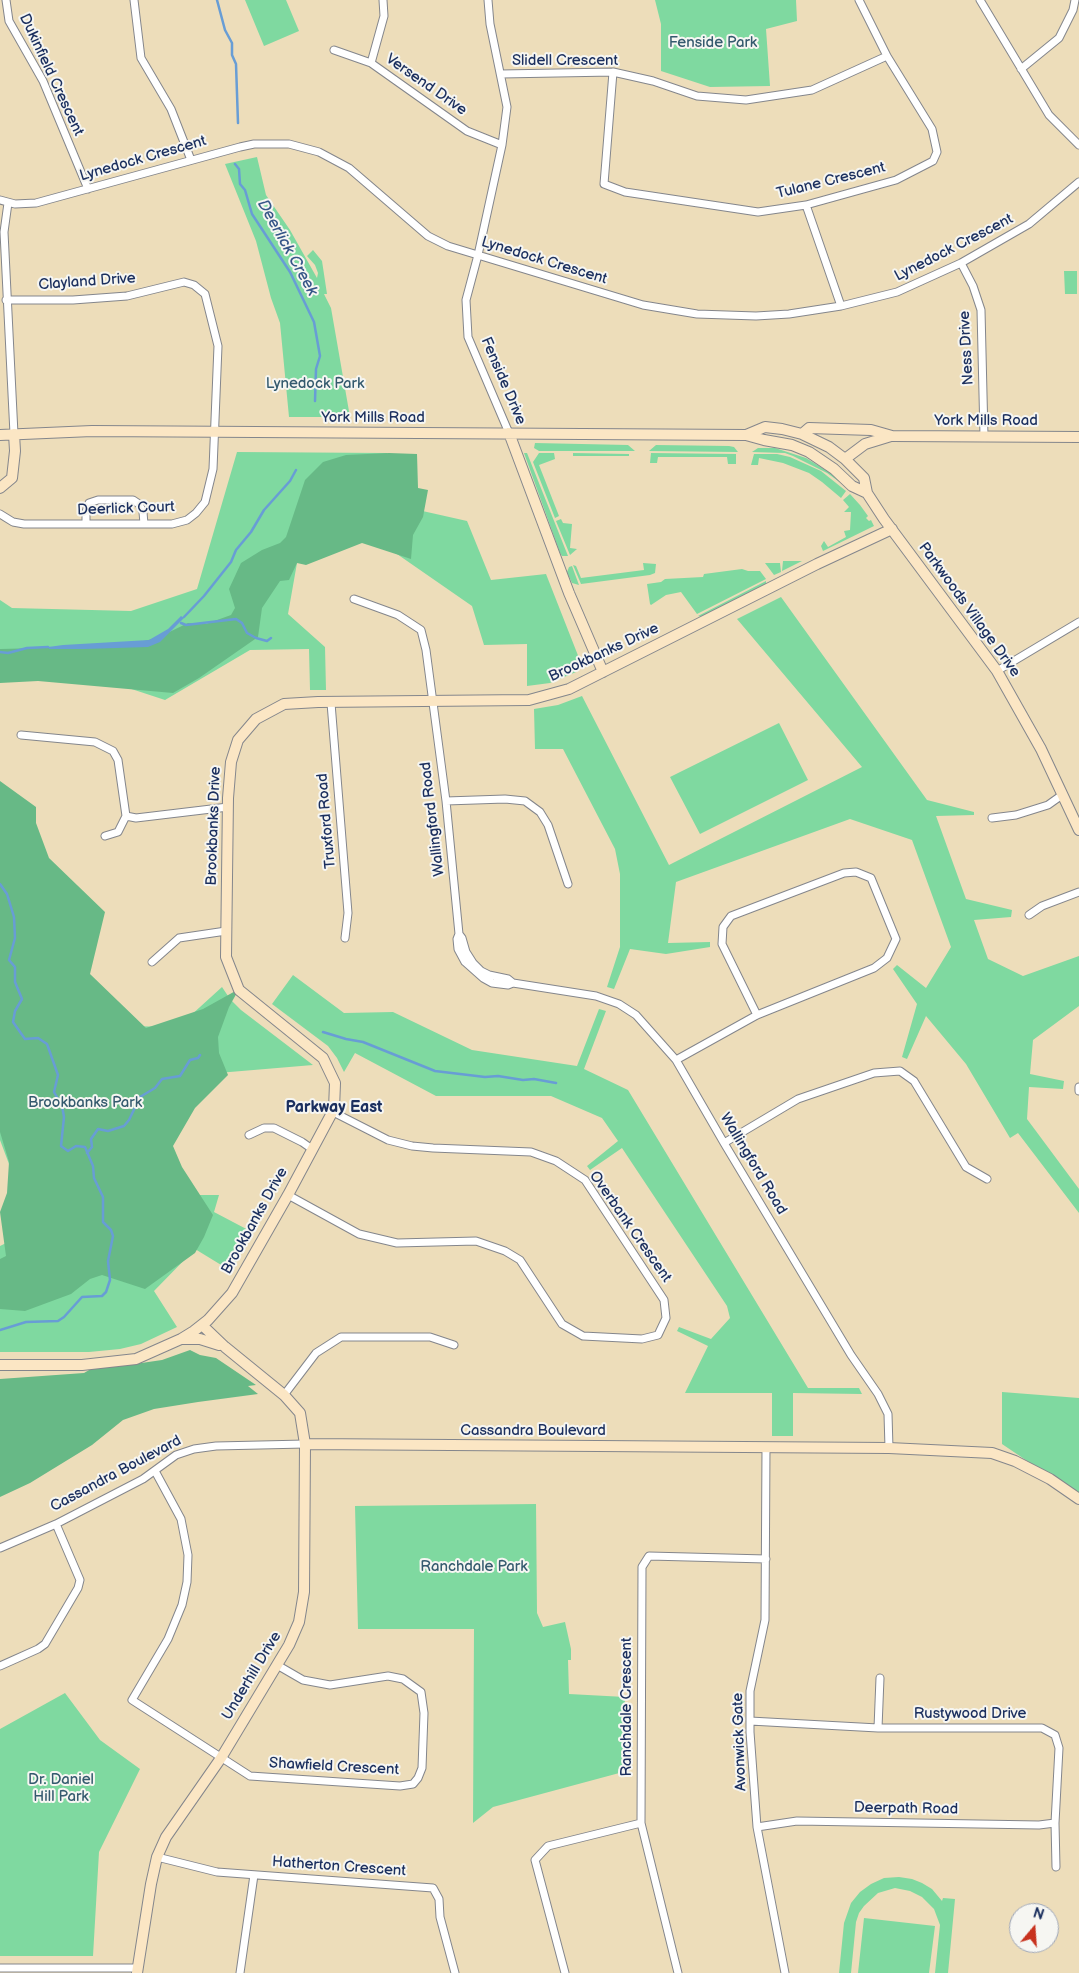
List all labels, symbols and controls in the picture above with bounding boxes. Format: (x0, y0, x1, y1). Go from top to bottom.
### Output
street label: Dukinfield Crescent (15, 11, 87, 139)
park label: Fenside Park (669, 34, 757, 52)
street label: Versend Drive (382, 50, 470, 120)
street label: Slidell Crescent (512, 52, 618, 70)
street label: Lynedock Crescent (78, 132, 208, 186)
street label: Tulane Crescent (775, 159, 887, 203)
water label: Deerlick Creek (253, 196, 321, 300)
street label: Lynedock Crescent (892, 210, 1016, 286)
street label: Lynedock Crescent (479, 233, 609, 289)
street label: Clayland Drive (38, 270, 136, 294)
street label: Ness Drive (956, 310, 978, 386)
street label: Fenside Drive (476, 334, 530, 428)
park label: Lynedock Park (266, 375, 364, 393)
street label: York Mills Road (321, 409, 425, 427)
street label: York Mills Road (934, 412, 1038, 430)
street label: Deerlick Court (77, 498, 175, 520)
street label: Parkwoods Village Drive (914, 539, 1024, 681)
street label: Brookbanks Drive (546, 620, 662, 686)
street label: Wallingford Road (417, 761, 449, 877)
street label: Brookbanks Drive (203, 766, 225, 886)
street label: Truxford Road (314, 773, 340, 869)
park label: Brookbanks Park (28, 1094, 142, 1112)
district label: Parkway East (286, 1098, 382, 1118)
street label: Wallingford Road (716, 1110, 790, 1218)
street label: Brookbanks Drive (218, 1164, 292, 1278)
street label: Overbank Crescent (585, 1168, 675, 1286)
street label: Cassandra Boulevard (460, 1422, 606, 1440)
street label: Cassandra Boulevard (48, 1432, 184, 1516)
park label: Ranchdale Park (420, 1558, 528, 1576)
street label: Underhill Drive (218, 1628, 286, 1724)
street label: Ranchdale Crescent (618, 1637, 636, 1777)
street label: Avonwick Gate (729, 1693, 751, 1791)
street label: Rustywood Drive (914, 1705, 1026, 1723)
street label: Shawfield Crescent (269, 1755, 399, 1779)
park label: Dr. Daniel Hill Park (28, 1771, 94, 1806)
street label: Deerpath Road (854, 1799, 958, 1819)
street label: Hatherton Crescent (272, 1853, 406, 1881)
north arrow (1009, 1903, 1059, 1953)
text: N (1031, 1904, 1046, 1924)

